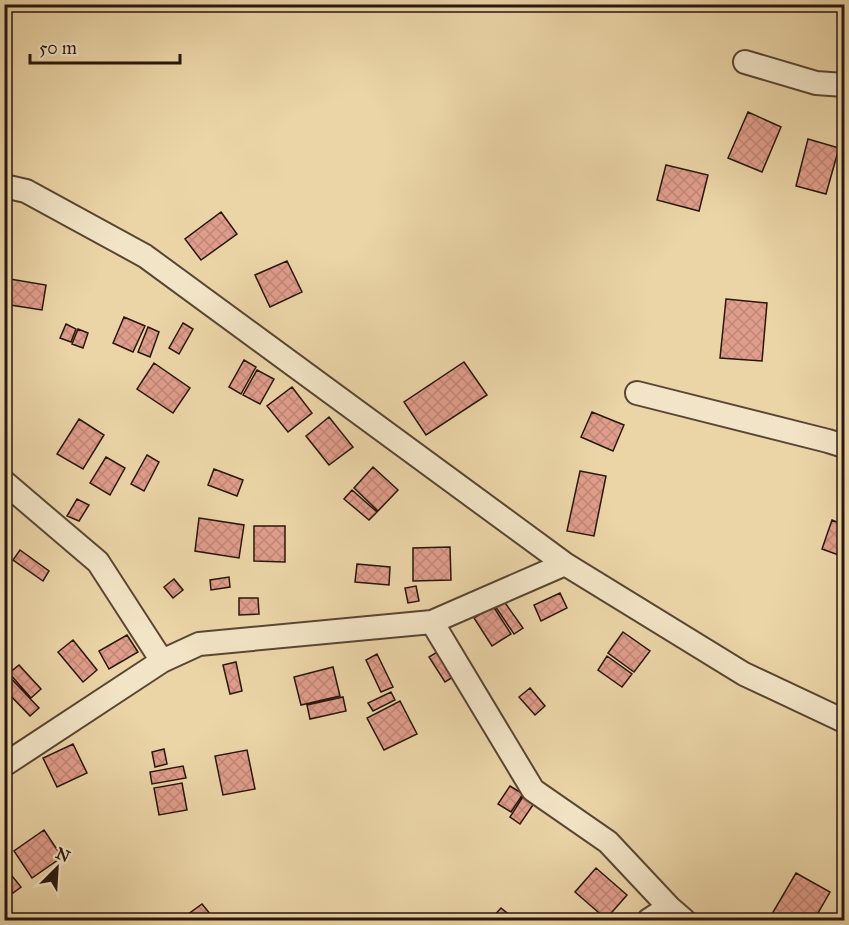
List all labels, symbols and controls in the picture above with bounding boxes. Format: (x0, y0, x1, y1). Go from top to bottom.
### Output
scale bar (30, 27, 180, 65)
text: 50 m (39, 37, 77, 59)
north arrow (27, 838, 87, 898)
text: N (53, 843, 73, 866)

